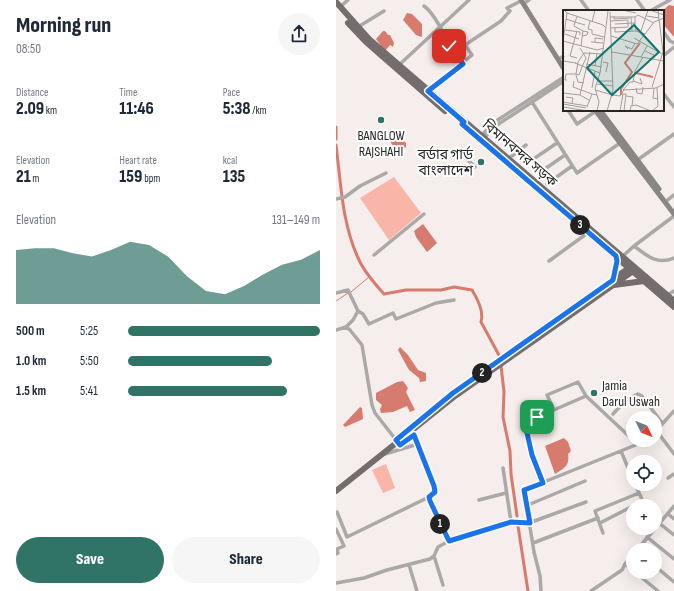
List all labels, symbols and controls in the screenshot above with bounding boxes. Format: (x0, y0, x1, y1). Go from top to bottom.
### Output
inset map (563, 10, 664, 111)
text: Morning run (16, 12, 111, 39)
button: share (278, 13, 320, 55)
pin (432, 29, 466, 63)
icon: check (438, 35, 460, 57)
text: 08:50 (16, 41, 41, 57)
text: Distance (16, 86, 48, 99)
text: Time (119, 86, 137, 99)
text: Pace (223, 86, 240, 99)
text: 2.09 (16, 99, 44, 119)
text: 11:46 (119, 99, 154, 119)
text: 5:38 (223, 99, 251, 119)
text: km (44, 104, 57, 117)
text: /km (251, 104, 267, 117)
marker: BANGLOW RAJSHAHI (376, 115, 386, 125)
street label: বিমানবন্দর সড়ক (478, 116, 561, 191)
place label: BANGLOW RAJSHAHI (357, 127, 405, 160)
place label: বর্ডার গার্ড বাংলাদেশ (417, 145, 474, 179)
text: Elevation (16, 154, 50, 167)
text: Heart rate (119, 154, 157, 167)
text: kcal (223, 154, 237, 167)
marker: বর্ডার গার্ড বাংলাদেশ (476, 157, 486, 167)
text: 21 (16, 167, 31, 187)
text: 159 (119, 167, 142, 187)
text: 135 (223, 167, 245, 187)
text: m (31, 172, 39, 185)
text: bpm (142, 172, 160, 185)
text: Elevation (16, 212, 56, 228)
text: 131–149 m (272, 212, 320, 228)
pin: 3 (570, 215, 590, 235)
text: 3 (578, 218, 582, 231)
text: 500 m (16, 323, 45, 339)
text: 5:25 (80, 323, 98, 339)
text: 1.0 km (16, 353, 46, 369)
text: 5:50 (80, 353, 99, 369)
pin: 2 (472, 363, 492, 383)
text: 2 (480, 366, 484, 379)
place label: Jamia Darul Uswah (601, 377, 660, 410)
text: 1.5 km (16, 383, 46, 399)
text: 5:41 (80, 383, 98, 399)
marker: Jamia Darul Uswah (589, 388, 599, 398)
pin (520, 400, 554, 434)
icon: arrive (526, 406, 548, 428)
north arrow (626, 411, 662, 447)
map controls (626, 411, 662, 579)
button: locate (626, 455, 662, 491)
button: + (626, 499, 662, 535)
pin: 1 (430, 514, 450, 534)
text: 1 (438, 517, 442, 530)
button: Save (16, 537, 164, 583)
button: Share (172, 537, 320, 583)
button: − (626, 543, 662, 579)

